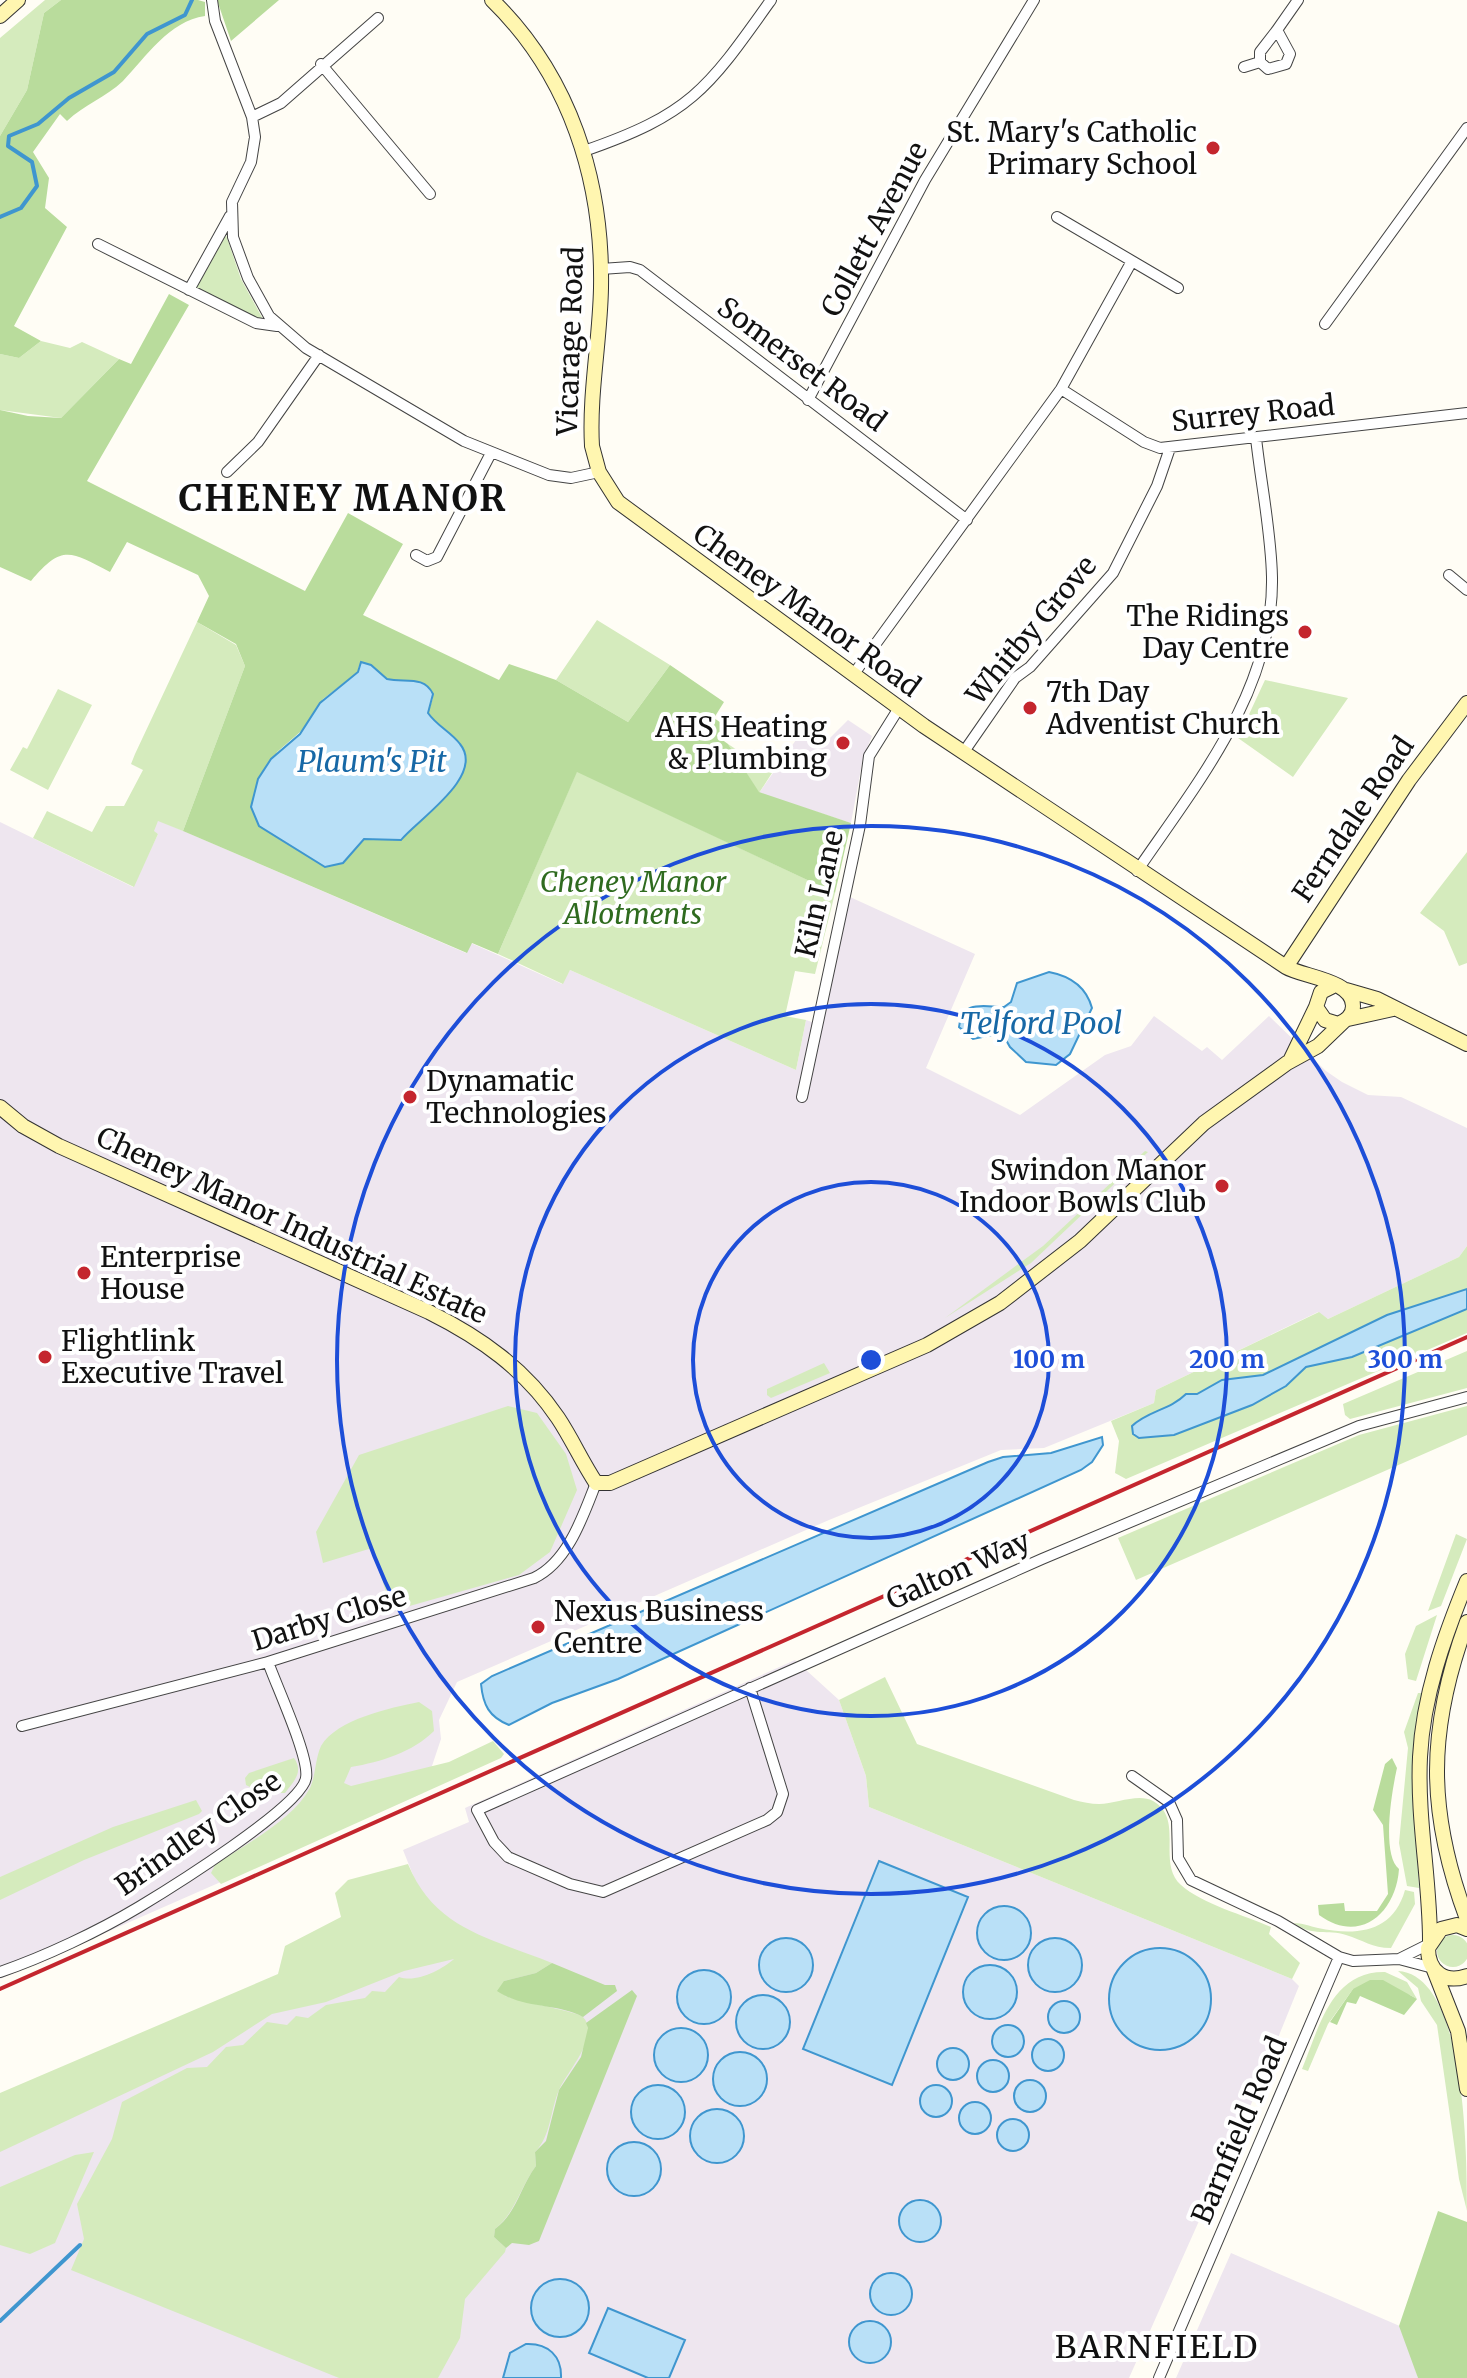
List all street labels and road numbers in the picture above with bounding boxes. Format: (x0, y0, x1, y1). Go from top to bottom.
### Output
street label: Collett Avenue (813, 135, 935, 323)
street label: Vicarage Road (549, 245, 591, 437)
street label: Somerset Road (711, 289, 894, 439)
street label: Surrey Road (1170, 387, 1336, 439)
street label: Cheney Manor Road (686, 515, 928, 705)
street label: Whitby Grove (957, 548, 1104, 713)
street label: Ferndale Road (1284, 729, 1422, 909)
street label: Kiln Lane (787, 827, 851, 961)
street label: Cheney Manor Industrial Estate (91, 1118, 493, 1332)
street label: Galton Way (881, 1522, 1036, 1618)
street label: Darby Close (247, 1577, 411, 1659)
street label: Brindley Close (108, 1763, 288, 1903)
street label: Barnfield Road (1183, 2031, 1295, 2229)

